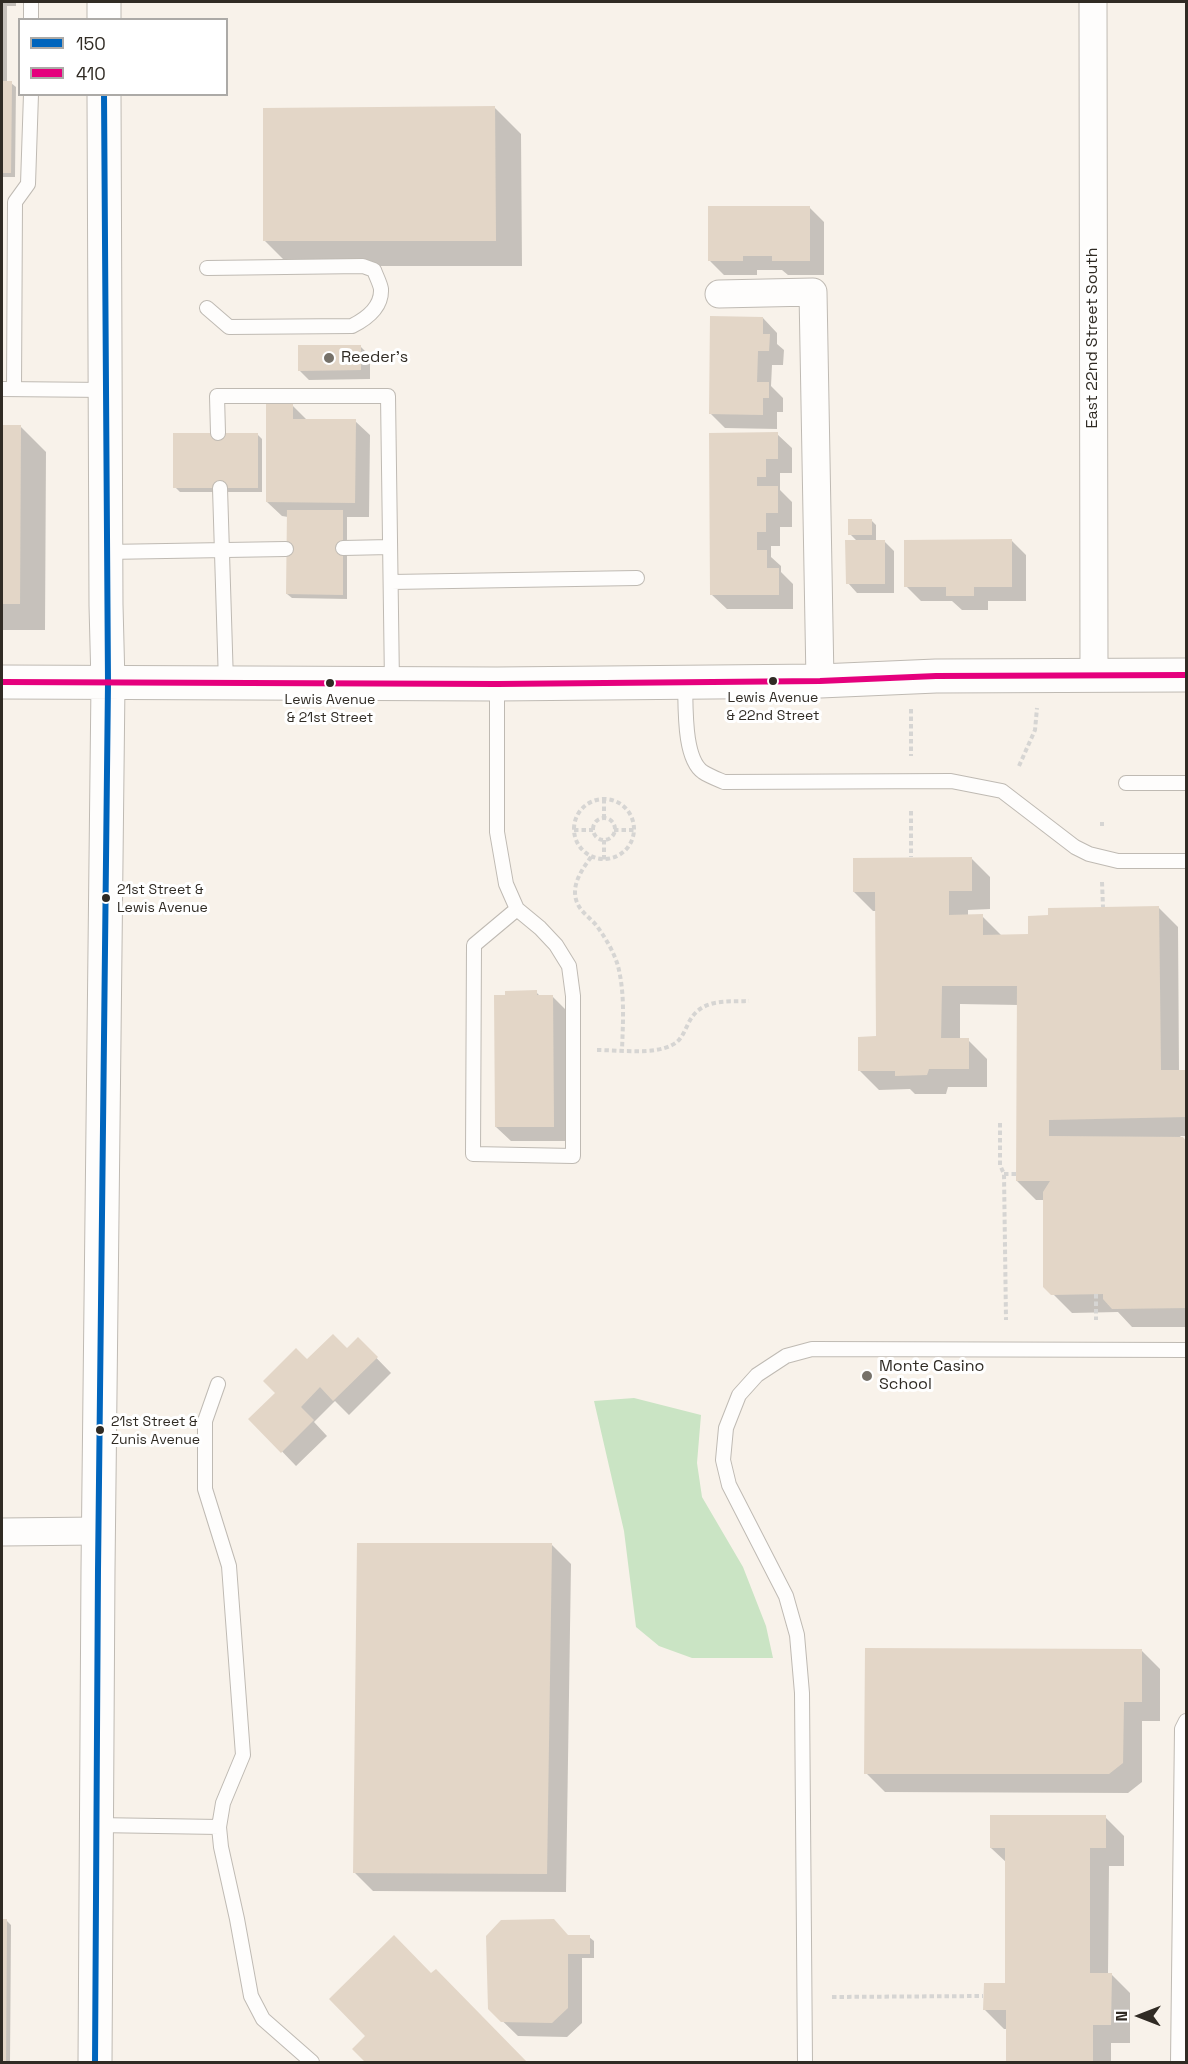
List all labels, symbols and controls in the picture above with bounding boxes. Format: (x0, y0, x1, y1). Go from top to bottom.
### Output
legend (18, 18, 228, 96)
text: 150 (76, 32, 106, 55)
text: 410 (76, 62, 106, 85)
street label: East 22nd Street South (1083, 247, 1103, 429)
place label: Reeder's (341, 348, 408, 368)
marker: Reeder's (322, 351, 336, 365)
marker: Lewis Avenue & 22nd Street (767, 675, 779, 687)
marker: Lewis Avenue & 21st Street (324, 677, 336, 689)
place label: Lewis Avenue & 22nd Street (727, 690, 819, 722)
place label: Lewis Avenue & 21st Street (285, 692, 375, 724)
place label: 21st Street & Lewis Avenue (117, 882, 208, 915)
marker: 21st Street & Lewis Avenue (100, 892, 112, 904)
place label: Monte Casino School (879, 1357, 984, 1395)
marker: Monte Casino School (860, 1369, 874, 1383)
place label: 21st Street & Zunis Avenue (111, 1414, 200, 1446)
marker: 21st Street & Zunis Avenue (94, 1424, 106, 1436)
north arrow (1110, 1986, 1170, 2046)
text: N (1111, 2011, 1132, 2021)

